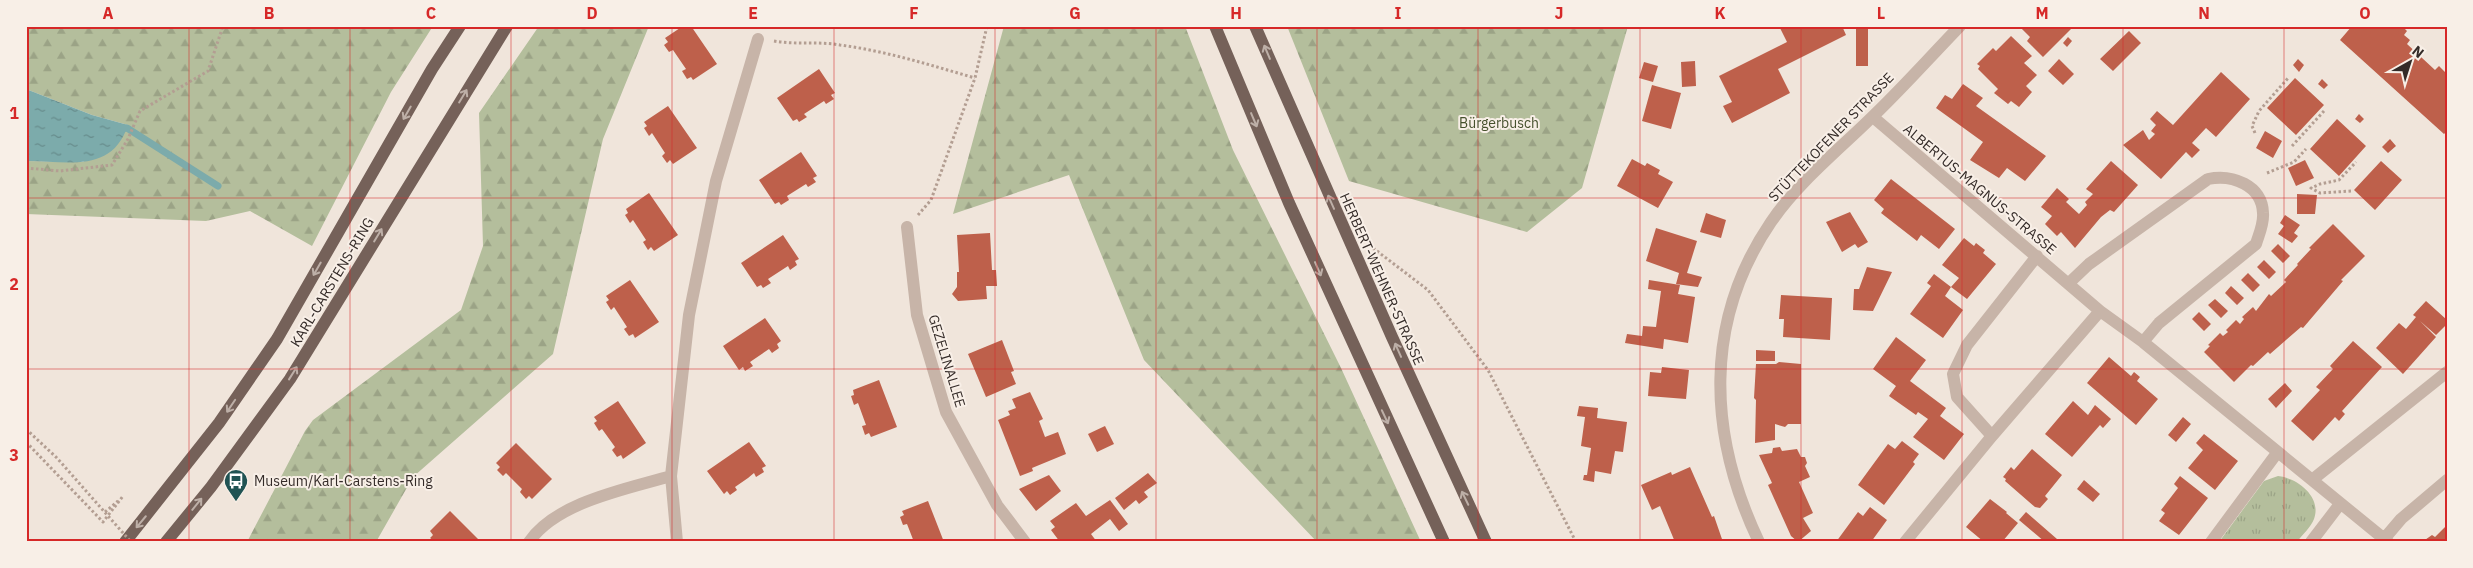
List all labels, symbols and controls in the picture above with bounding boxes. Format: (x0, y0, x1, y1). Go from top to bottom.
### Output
text: A (103, 3, 114, 23)
text: B (264, 3, 275, 23)
text: C (426, 3, 436, 23)
text: D (586, 3, 598, 23)
text: E (748, 3, 758, 23)
text: F (909, 3, 919, 23)
text: G (1069, 3, 1081, 23)
text: H (1230, 3, 1242, 23)
text: I (1395, 3, 1402, 23)
text: J (1555, 3, 1563, 23)
text: K (1714, 3, 1726, 23)
text: L (1877, 3, 1885, 23)
text: M (2035, 3, 2049, 23)
text: N (2198, 3, 2210, 23)
text: O (2359, 3, 2371, 23)
north arrow (2386, 38, 2436, 88)
text: N (2409, 42, 2428, 62)
one-way arrow (1261, 45, 1270, 60)
street label: STÜTTEKOFENER STRASSE (1764, 69, 1898, 205)
one-way arrow (458, 89, 468, 103)
text: 1 (9, 103, 19, 123)
one-way arrow (401, 105, 411, 119)
one-way arrow (1250, 112, 1259, 127)
park label: Bürgerbusch (1459, 114, 1539, 132)
street label: ALBERTUS-MAGNUS-STRASSE (1900, 120, 2060, 258)
street label: HERBERT-WEHNER-STRASSE (1336, 190, 1428, 368)
one-way arrow (1326, 195, 1336, 210)
street label: KARL-CARSTENS-RING (286, 214, 378, 350)
one-way arrow (373, 228, 383, 242)
one-way arrow (312, 261, 322, 275)
one-way arrow (1314, 261, 1324, 276)
text: 2 (9, 274, 19, 294)
street label: GEZELINALLEE (924, 312, 970, 410)
one-way arrow (1392, 343, 1402, 358)
one-way arrow (289, 367, 299, 381)
one-way arrow (226, 399, 236, 413)
one-way arrow (1381, 409, 1391, 424)
text: 3 (9, 445, 19, 465)
bus stop icon: Museum/Karl-Carstens-Ring (223, 468, 249, 502)
place label: Museum/Karl-Carstens-Ring (254, 472, 433, 490)
one-way arrow (1460, 491, 1469, 506)
one-way arrow (191, 498, 202, 511)
one-way arrow (136, 515, 147, 528)

